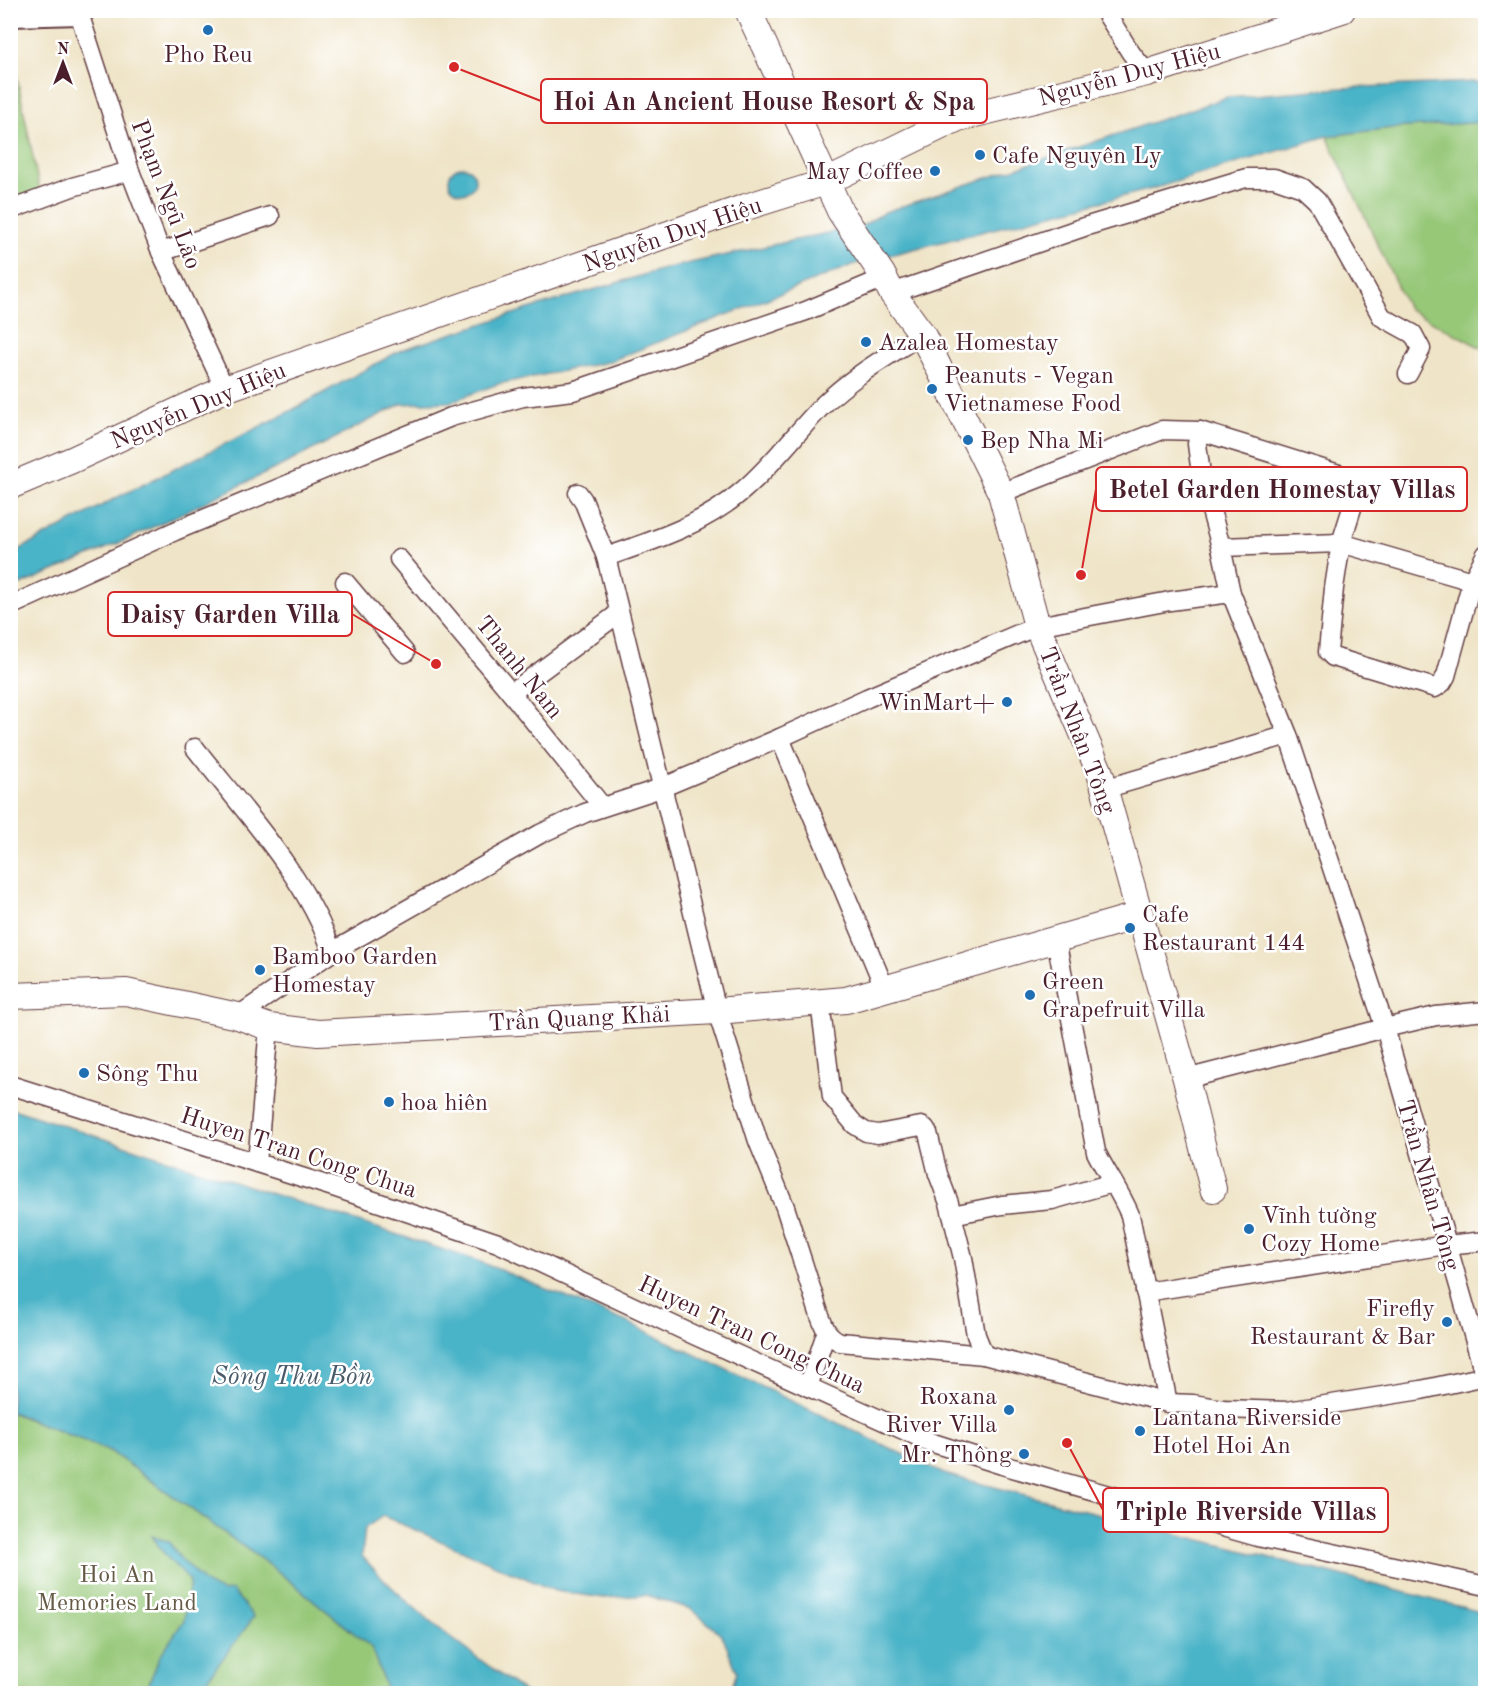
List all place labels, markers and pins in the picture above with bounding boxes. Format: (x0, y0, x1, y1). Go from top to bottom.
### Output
marker: Pho Reu (201, 23, 215, 37)
place label: Pho Reu (163, 44, 253, 68)
callout: Hoi An Ancient House Resort & Spa (541, 79, 987, 123)
place label: Cafe Nguyên Ly (992, 145, 1162, 169)
marker: Cafe Nguyên Ly (973, 148, 987, 162)
place label: May Coffee (806, 161, 923, 185)
marker: May Coffee (928, 164, 942, 178)
place label: Azalea Homestay (878, 332, 1059, 356)
marker: Azalea Homestay (859, 335, 873, 349)
place label: Peanuts - Vegan Vietnamese Food (944, 365, 1121, 417)
marker: Peanuts - Vegan Vietnamese Food (925, 382, 939, 396)
place label: Bep Nha Mi (980, 430, 1103, 454)
marker: Bep Nha Mi (961, 433, 975, 447)
callout: Betel Garden Homestay Villas (1096, 467, 1467, 511)
callout: Daisy Garden Villa (108, 592, 352, 636)
place label: WinMart+ (878, 692, 995, 716)
marker: WinMart+ (1000, 695, 1014, 709)
place label: Cafe Restaurant 144 (1142, 904, 1305, 956)
marker: Cafe Restaurant 144 (1123, 921, 1137, 935)
place label: Bamboo Garden Homestay (272, 946, 438, 998)
marker: Bamboo Garden Homestay (253, 963, 267, 977)
place label: Green Grapefruit Villa (1042, 971, 1206, 1023)
marker: Green Grapefruit Villa (1023, 988, 1037, 1002)
place label: Sông Thu (96, 1063, 199, 1087)
marker: Sông Thu (77, 1066, 91, 1080)
place label: hoa hiên (401, 1092, 488, 1116)
marker: hoa hiên (382, 1095, 396, 1109)
place label: Vĩnh tường Cozy Home (1261, 1205, 1380, 1257)
marker: Vĩnh tường Cozy Home (1242, 1222, 1256, 1236)
place label: Firefly Restaurant & Bar (1250, 1298, 1435, 1350)
marker: Firefly Restaurant & Bar (1440, 1315, 1454, 1329)
place label: Roxana River Villa (885, 1386, 997, 1438)
marker: Roxana River Villa (1002, 1403, 1016, 1417)
place label: Lantana Riverside Hotel Hoi An (1152, 1407, 1341, 1459)
marker: Lantana Riverside Hotel Hoi An (1133, 1424, 1147, 1438)
place label: Mr. Thông (901, 1444, 1012, 1468)
marker: Mr. Thông (1017, 1447, 1031, 1461)
callout: Triple Riverside Villas (1103, 1488, 1388, 1532)

